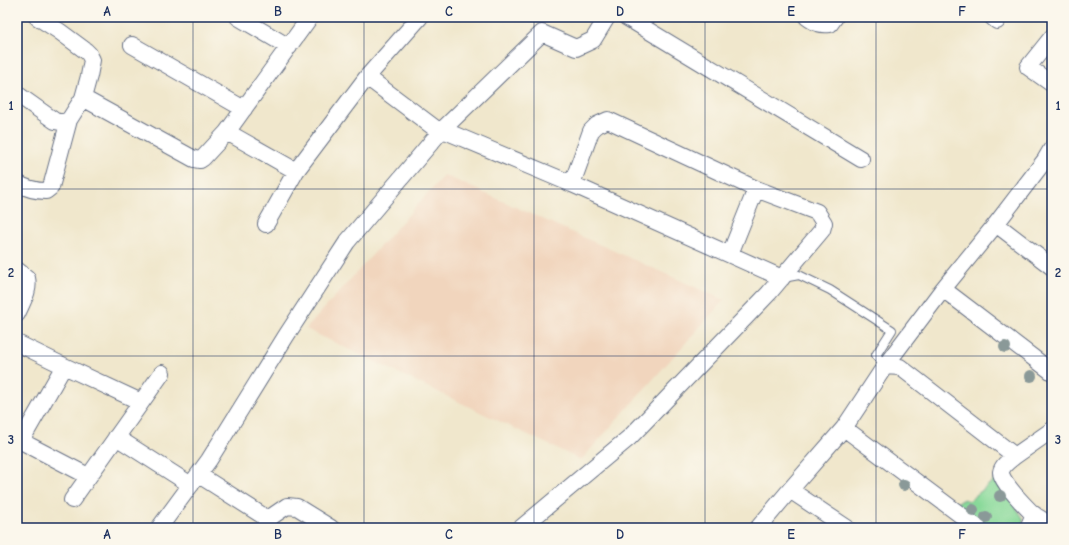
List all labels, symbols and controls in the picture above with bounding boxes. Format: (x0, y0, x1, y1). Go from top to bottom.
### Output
text: A (103, 4, 111, 19)
text: B (274, 4, 282, 19)
text: C (445, 4, 453, 19)
text: D (616, 4, 624, 19)
text: E (787, 4, 795, 19)
text: F (958, 4, 966, 19)
text: 1 (8, 98, 14, 113)
text: 1 (1055, 98, 1061, 113)
text: 2 (8, 265, 14, 280)
text: 2 (1055, 265, 1061, 280)
text: 3 (8, 432, 14, 447)
text: 3 (1055, 432, 1061, 447)
text: A (103, 527, 111, 542)
text: B (274, 527, 282, 542)
text: C (445, 527, 453, 542)
text: D (616, 527, 624, 542)
text: E (787, 527, 795, 542)
text: F (958, 527, 966, 542)

